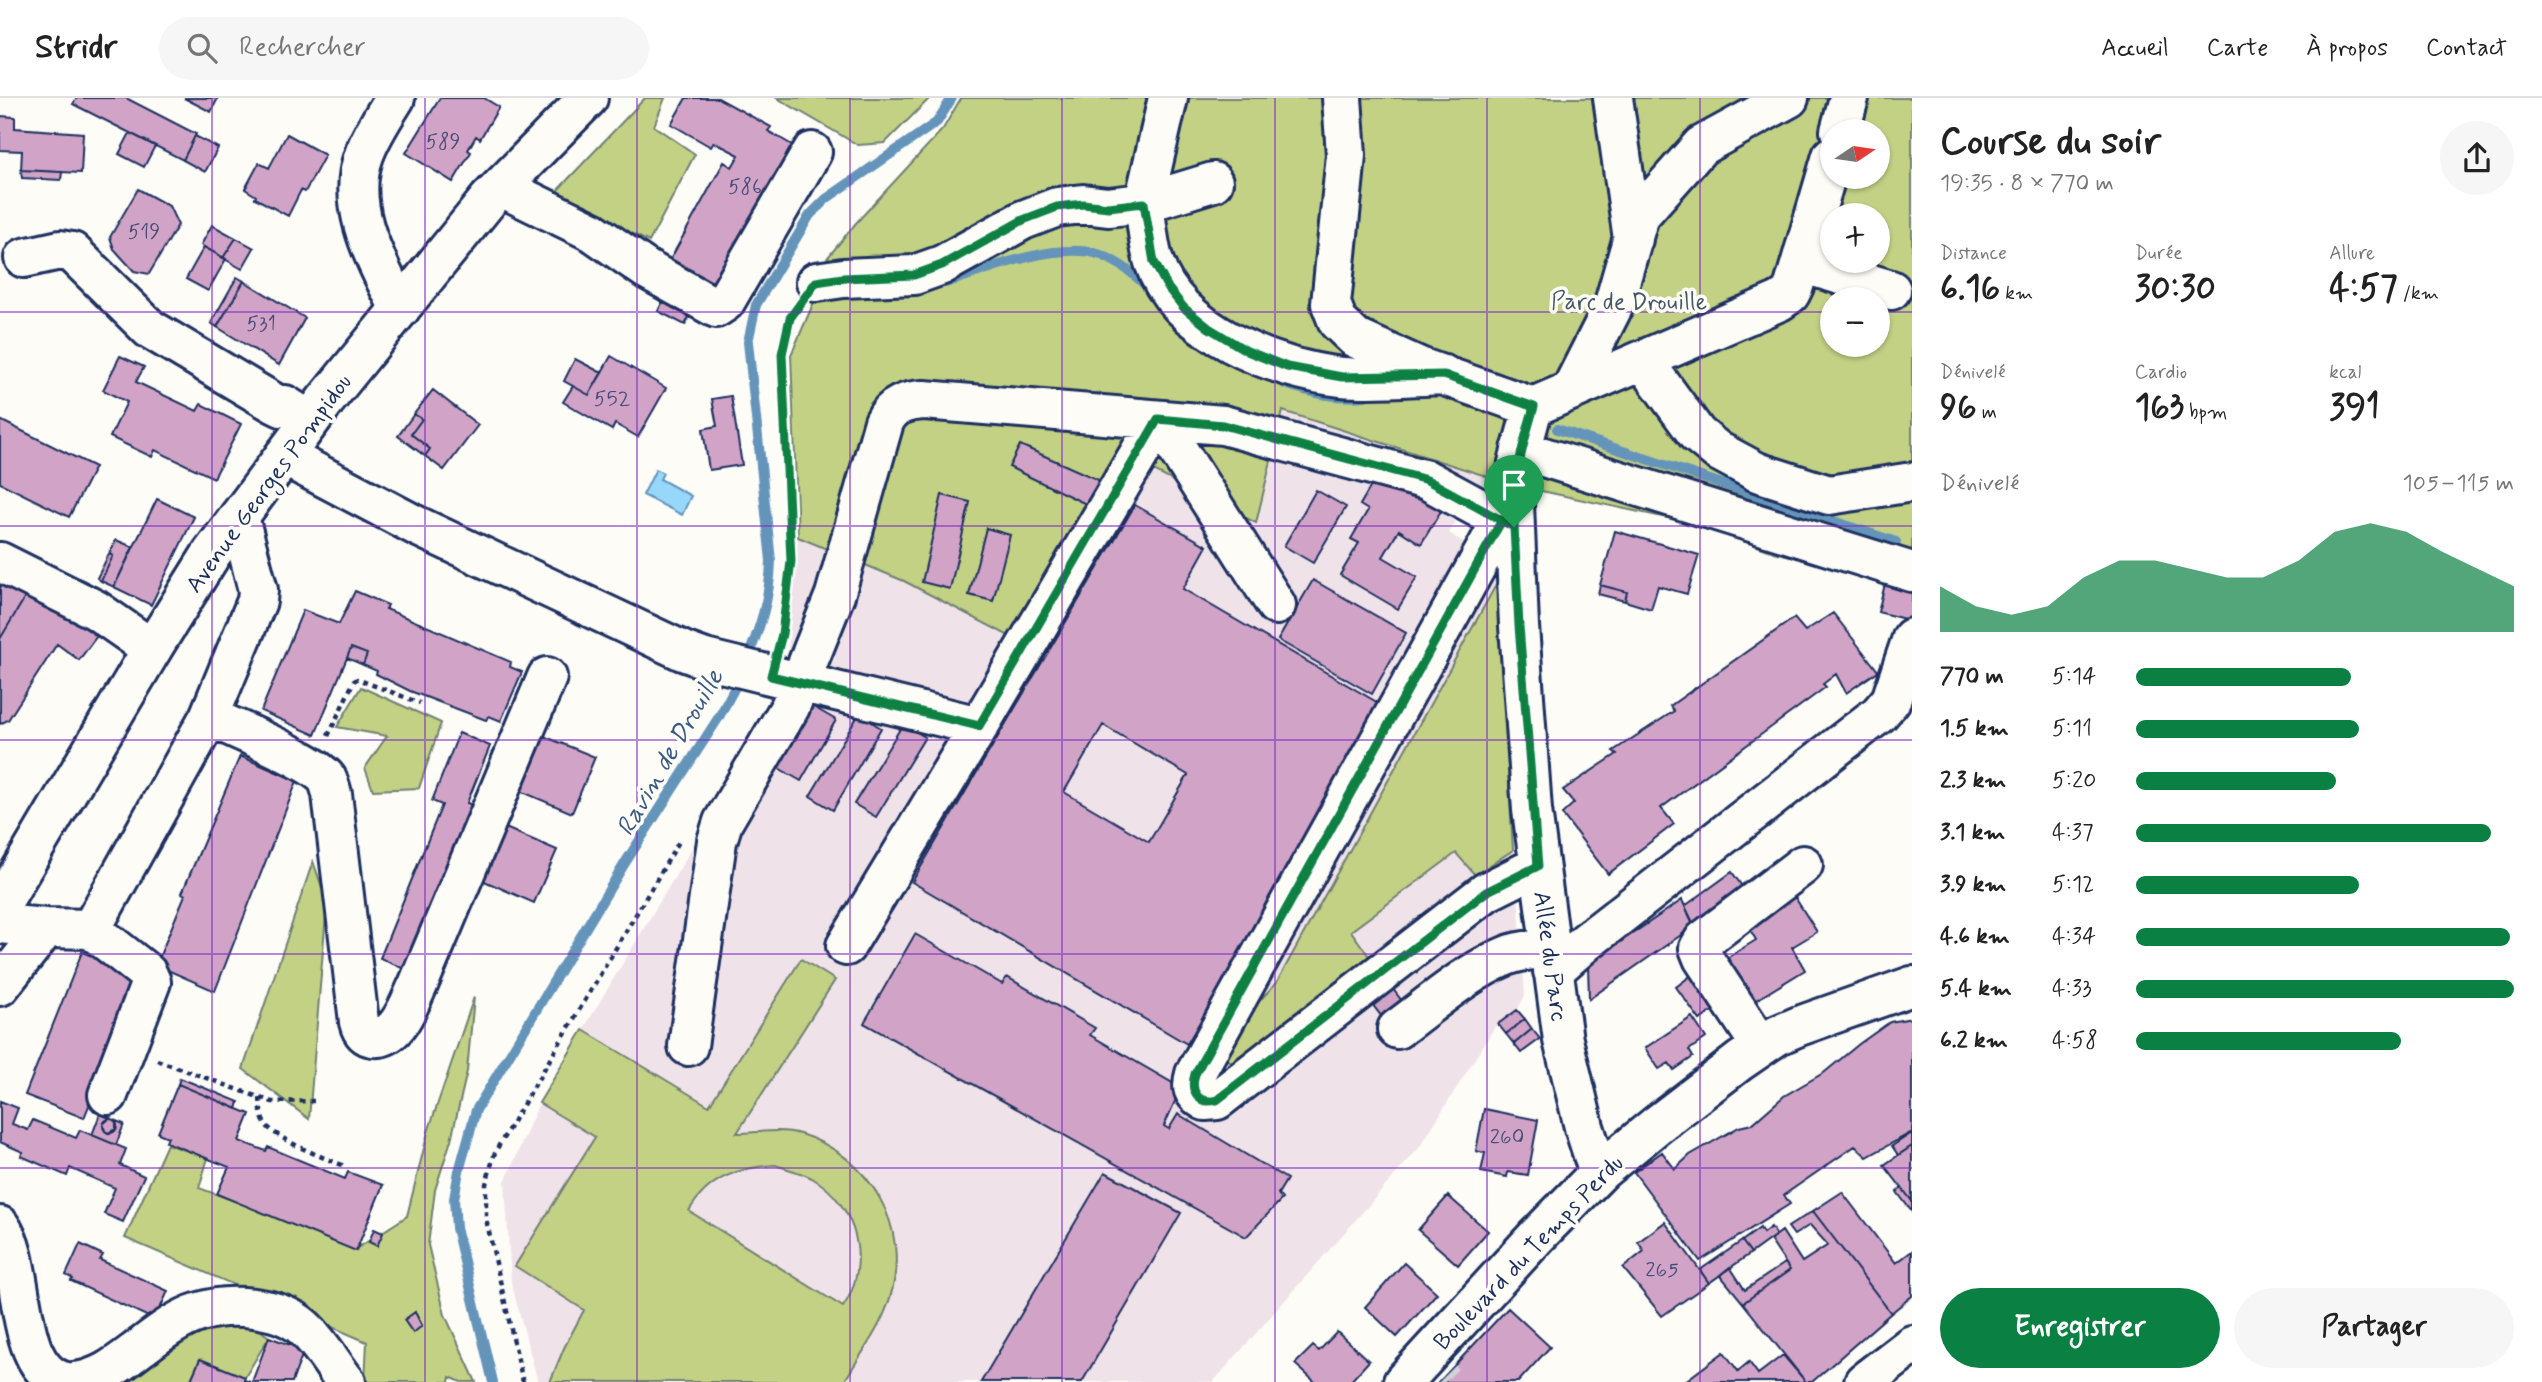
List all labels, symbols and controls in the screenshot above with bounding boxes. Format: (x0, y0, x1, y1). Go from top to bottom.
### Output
search box (159, 17, 649, 80)
text: Stridr (35, 26, 117, 70)
icon: search (183, 29, 221, 67)
text: Rechercher (239, 31, 366, 65)
text: Accueil (2101, 33, 2169, 64)
text: Carte (2207, 33, 2268, 64)
text: À propos (2306, 33, 2388, 64)
text: Contact (2426, 33, 2507, 64)
text: Course du soir (1940, 118, 2161, 167)
north arrow (1820, 119, 1890, 189)
map controls (1820, 119, 1890, 357)
button: share (2440, 121, 2514, 195)
house number: 589 (425, 128, 461, 156)
text: 19:35 · 8 × 770 m (1940, 169, 2114, 199)
house number: 586 (728, 173, 762, 201)
button: + (1820, 203, 1890, 273)
house number: 519 (128, 218, 160, 246)
text: Distance (1940, 241, 2007, 266)
text: Durée (2135, 241, 2183, 266)
text: Allure (2329, 241, 2375, 266)
text: 6.16 (1940, 266, 2000, 312)
text: 30:30 (2135, 266, 2216, 312)
text: 4:57 (2329, 266, 2398, 312)
text: km (2000, 281, 2033, 306)
text: /km (2398, 281, 2439, 306)
park label: Parc de Drouille (1551, 287, 1707, 318)
button: − (1820, 287, 1890, 357)
house number: 531 (246, 310, 276, 338)
text: Dénivelé (1940, 360, 2006, 385)
text: Cardio (2135, 360, 2187, 385)
text: kcal (2329, 360, 2361, 385)
street label: Avenue Georges Pompidou (179, 368, 361, 601)
house number: 552 (594, 385, 630, 413)
text: 96 (1940, 385, 1977, 431)
text: 163 (2135, 385, 2184, 431)
text: 391 (2329, 385, 2380, 431)
text: m (1977, 400, 1997, 425)
text: bpm (2184, 400, 2227, 425)
pin (1484, 455, 1544, 527)
icon: arrive (1495, 466, 1533, 504)
text: Dénivelé (1940, 469, 2019, 499)
text: 105–115 m (2403, 469, 2514, 499)
text: 770 m (1940, 662, 2004, 692)
text: 5:14 (2052, 662, 2096, 692)
water label: Ravin de Drouille (609, 663, 733, 843)
text: 1.5 km (1940, 714, 2009, 744)
text: 5:11 (2052, 714, 2092, 744)
text: 2.3 km (1940, 766, 2006, 796)
text: 5:20 (2052, 766, 2096, 796)
text: 3.1 km (1940, 818, 2005, 848)
text: 4:37 (2052, 818, 2094, 848)
text: 3.9 km (1940, 870, 2006, 900)
text: 5:12 (2052, 870, 2094, 900)
street label: Allée du Parc (1525, 889, 1574, 1023)
text: 4.6 km (1940, 922, 2010, 952)
text: 4:34 (2052, 922, 2096, 952)
text: 5.4 km (1940, 974, 2012, 1004)
text: 4:33 (2052, 974, 2092, 1004)
text: 6.2 km (1940, 1026, 2008, 1056)
text: 4:58 (2052, 1026, 2098, 1056)
house number: 260 (1490, 1123, 1524, 1151)
street label: Boulevard du Temps Perdu (1427, 1149, 1631, 1357)
house number: 265 (1645, 1256, 1679, 1284)
button: Enregistrer (1940, 1288, 2220, 1368)
button: Partager (2234, 1288, 2514, 1368)

